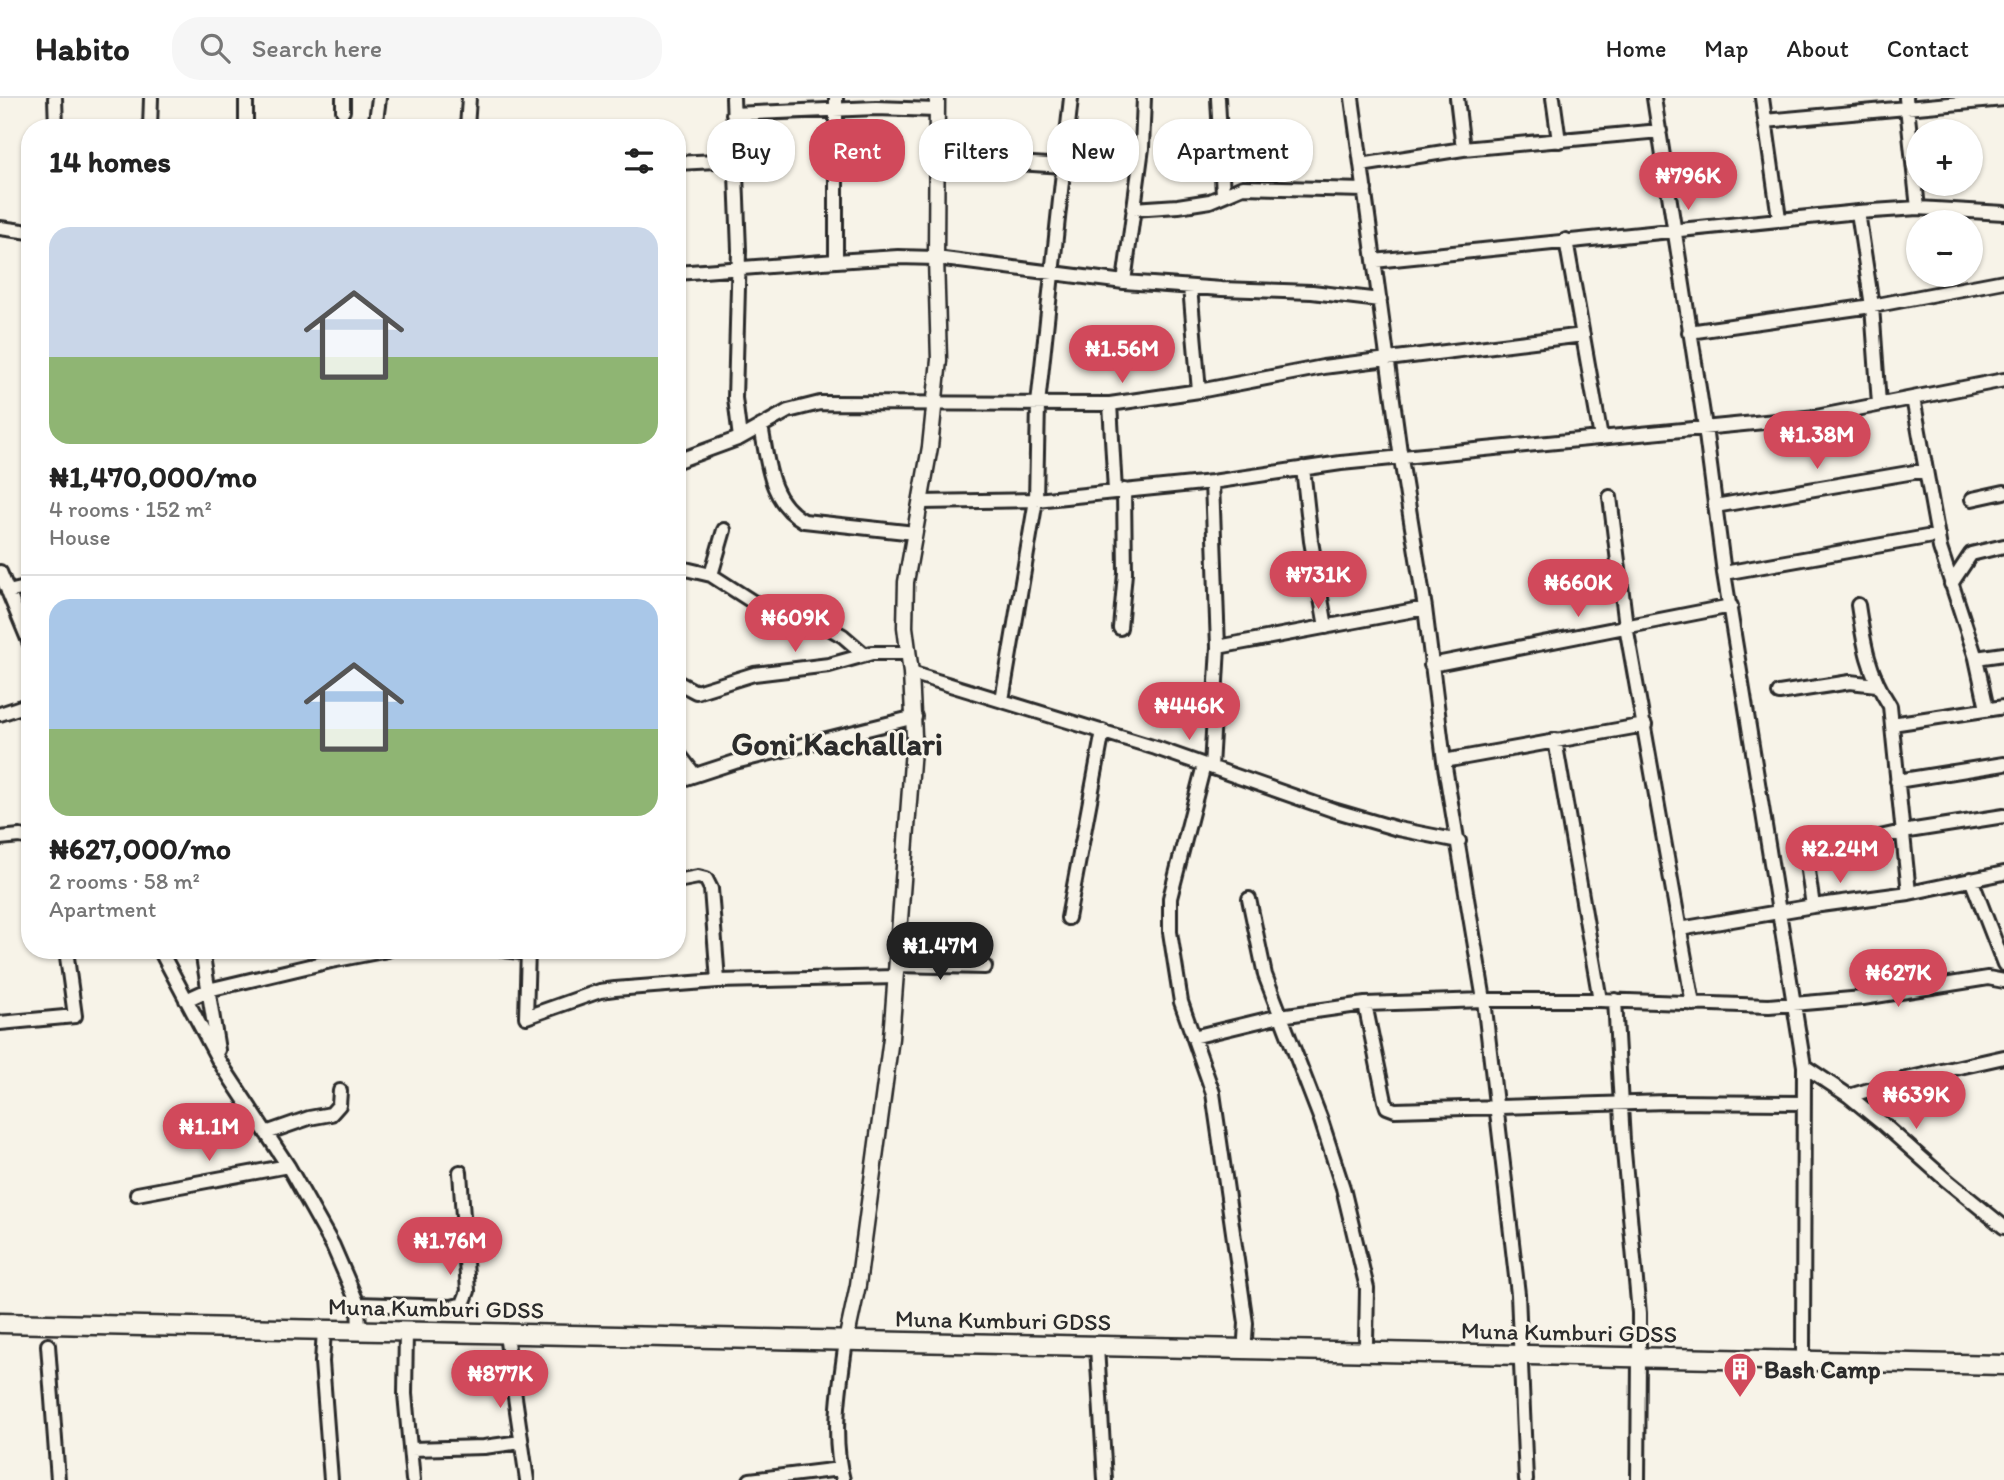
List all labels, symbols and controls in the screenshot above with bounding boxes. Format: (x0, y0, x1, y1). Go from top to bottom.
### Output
search box (172, 17, 662, 80)
text: Habito (35, 29, 130, 68)
icon: search (196, 29, 234, 67)
text: Search here (252, 32, 382, 64)
text: Home (1606, 34, 1666, 63)
text: Map (1704, 34, 1748, 63)
text: About (1786, 34, 1849, 63)
text: Contact (1887, 34, 1969, 63)
chip: Buy (707, 119, 795, 182)
chip: Rent (809, 119, 905, 182)
chip: Filters (919, 119, 1033, 182)
chip: New (1047, 119, 1139, 182)
chip: Apartment (1153, 119, 1313, 182)
map controls (1906, 119, 1983, 287)
button: + (1906, 119, 1983, 196)
icon: filters (620, 142, 658, 180)
text: 14 homes (49, 143, 171, 180)
pin: ₦796K (1639, 152, 1737, 212)
text: ₦796K (1655, 161, 1721, 189)
button: − (1906, 210, 1983, 287)
icon: home (291, 272, 417, 398)
pin: ₦1.56M (1065, 326, 1179, 385)
text: ₦1.56M (1085, 334, 1159, 362)
pin: ₦1.38M (1760, 412, 1874, 471)
text: ₦1.38M (1780, 420, 1854, 448)
text: ₦1,470,000/mo (49, 458, 257, 495)
text: 4 rooms · 152 m² (49, 495, 212, 523)
text: House (49, 523, 111, 551)
pin: ₦731K (1269, 552, 1367, 611)
text: ₦731K (1286, 560, 1350, 588)
pin: ₦660K (1529, 560, 1627, 619)
text: ₦660K (1544, 568, 1612, 596)
pin: ₦609K (746, 594, 844, 654)
text: ₦609K (761, 603, 829, 631)
icon: home (291, 644, 417, 770)
pin: ₦446K (1140, 682, 1238, 742)
text: ₦446K (1154, 691, 1224, 719)
district label: Goni Kachallari (731, 725, 943, 763)
pin: ₦2.24M (1783, 826, 1897, 885)
text: ₦627,000/mo (49, 830, 231, 867)
text: ₦2.24M (1801, 834, 1879, 862)
text: 2 rooms · 58 m² (49, 867, 200, 895)
text: Apartment (49, 895, 156, 923)
pin: ₦1.47M (883, 922, 997, 982)
text: ₦1.47M (903, 931, 977, 959)
pin: ₦627K (1849, 950, 1947, 1009)
text: ₦627K (1865, 958, 1931, 986)
pin: ₦639K (1867, 1072, 1965, 1131)
text: ₦639K (1883, 1080, 1949, 1108)
pin: ₦1.1M (160, 1104, 258, 1163)
text: ₦1.1M (179, 1112, 239, 1140)
pin: ₦1.76M (393, 1218, 507, 1277)
text: ₦1.76M (413, 1226, 487, 1254)
street label: Muna Kumburi GDSS (328, 1292, 544, 1324)
street label: Muna Kumburi GDSS (895, 1304, 1111, 1336)
street label: Muna Kumburi GDSS (1461, 1316, 1677, 1348)
pin: ₦877K (451, 1350, 549, 1410)
building icon: Bash Camp (1721, 1350, 1759, 1399)
place label: Bash Camp (1764, 1355, 1881, 1385)
text: ₦877K (467, 1359, 533, 1387)

